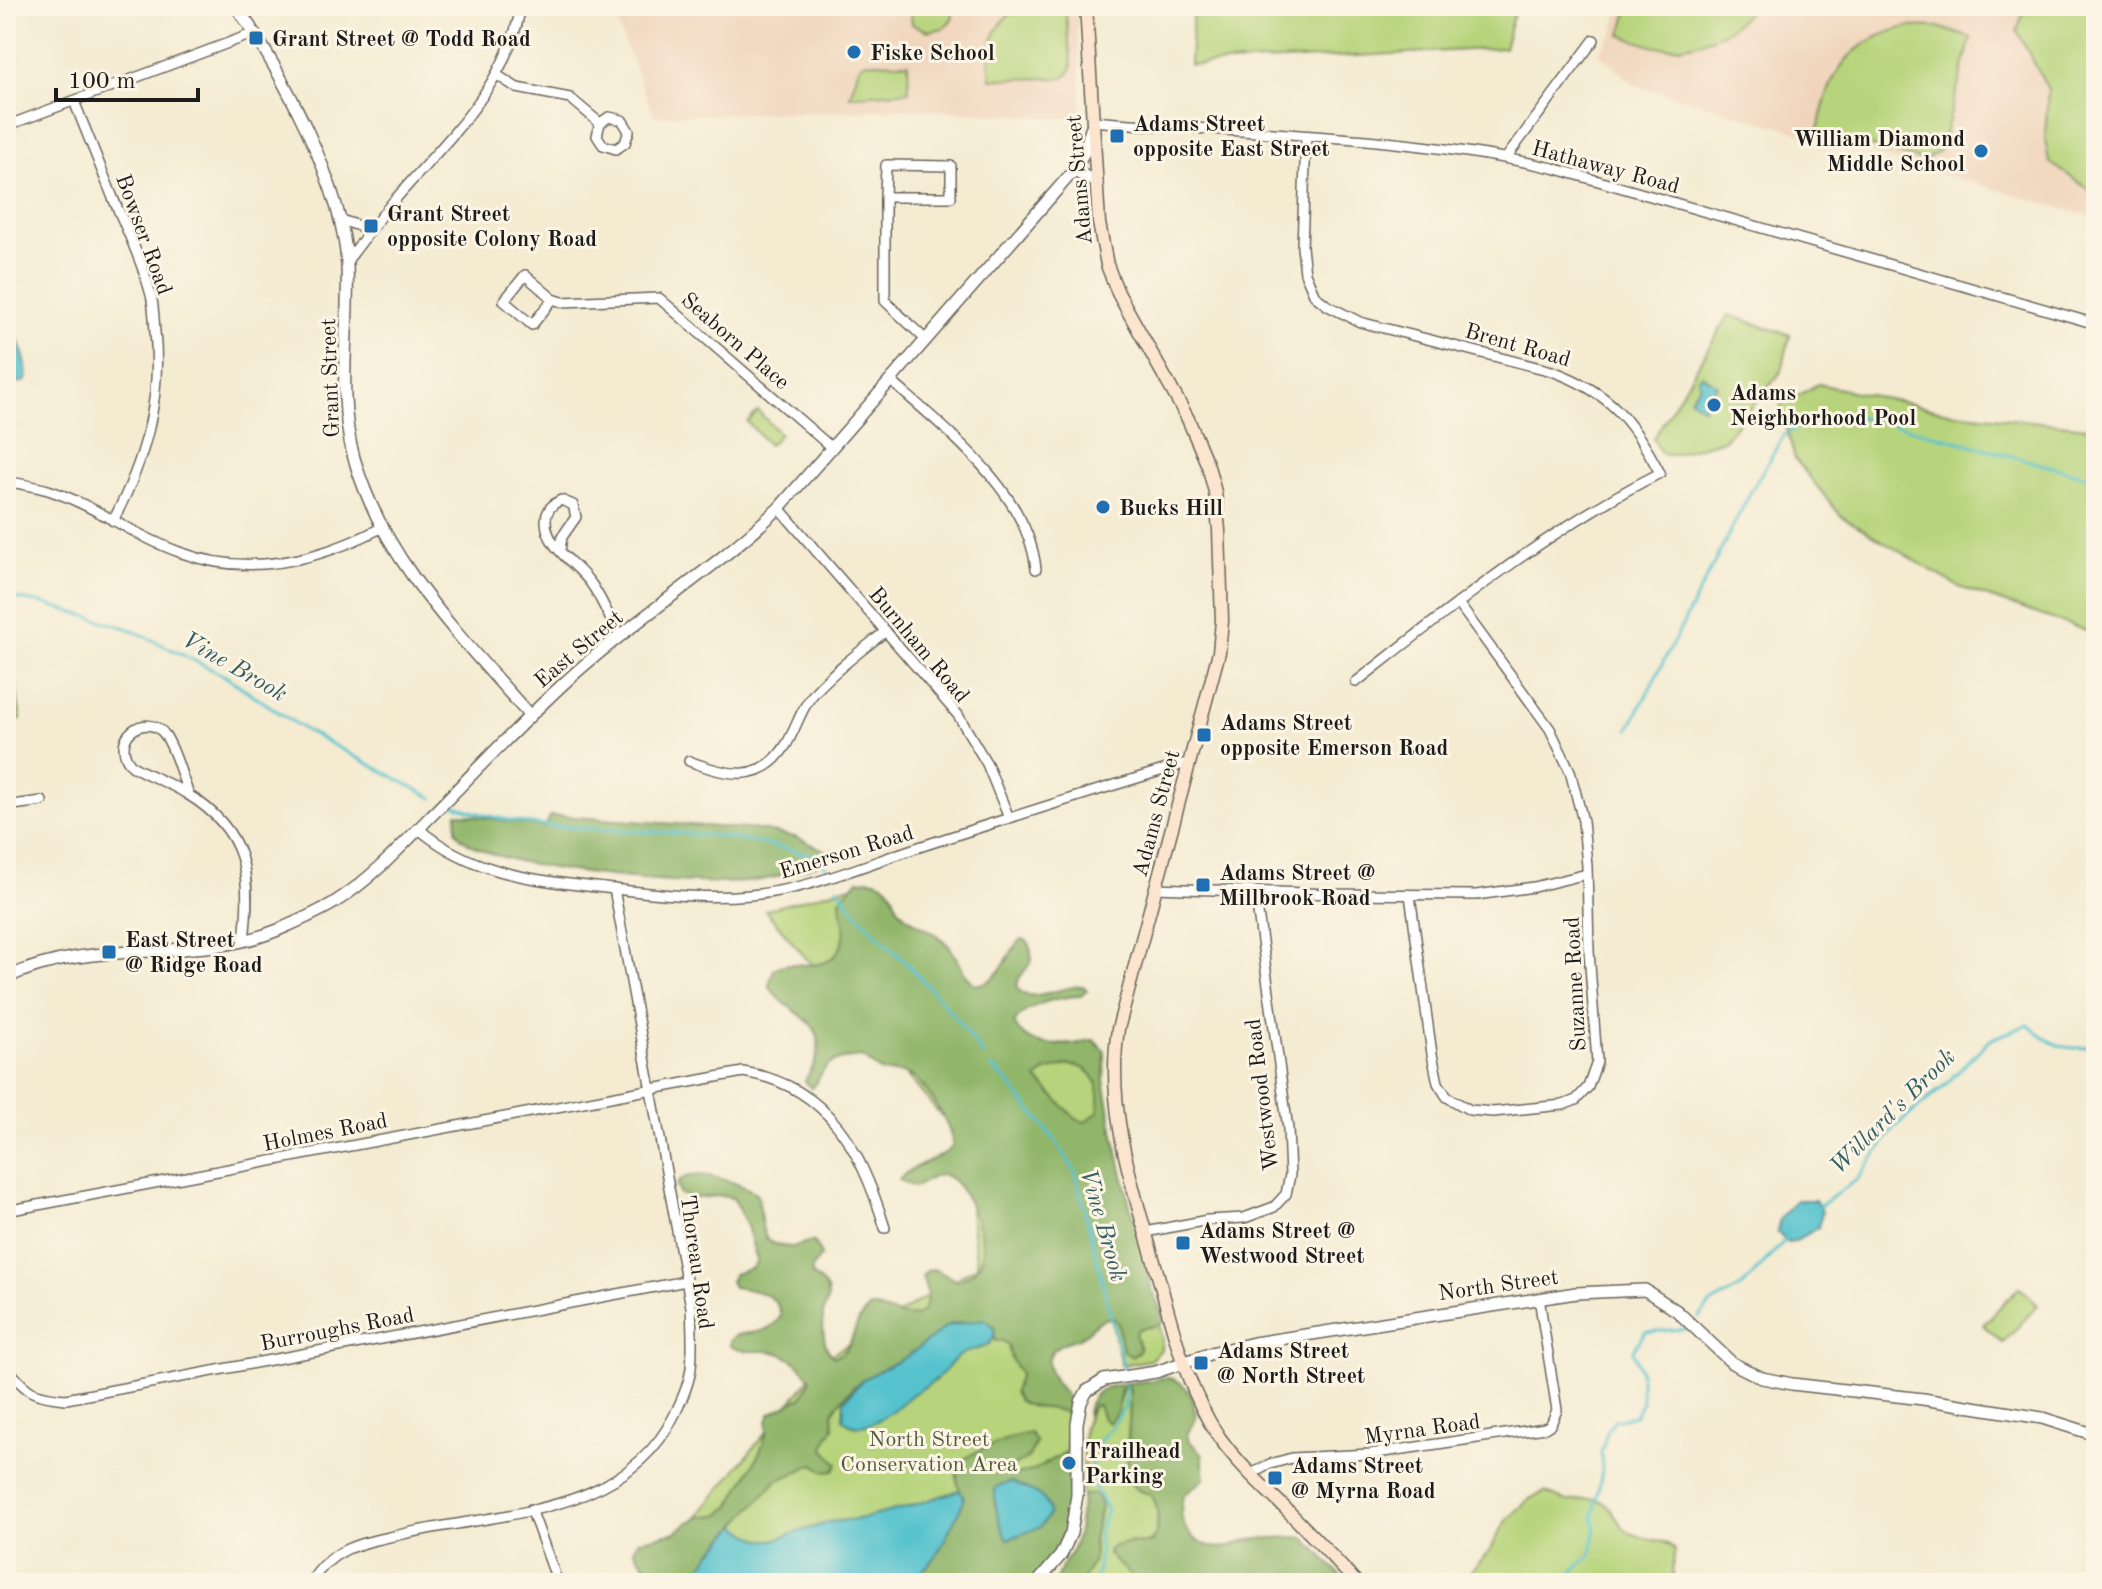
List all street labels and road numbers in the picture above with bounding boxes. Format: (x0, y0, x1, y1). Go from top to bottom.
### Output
street label: Adams Street (1063, 114, 1097, 246)
street label: Hathaway Road (1529, 138, 1682, 198)
street label: Bowser Road (111, 171, 175, 298)
street label: Seaborn Place (676, 289, 793, 394)
street label: Grant Street (318, 318, 344, 438)
street label: Brent Road (1462, 320, 1573, 372)
street label: Burnham Road (864, 583, 973, 707)
street label: East Street (531, 606, 628, 693)
street label: Adams Street (1129, 748, 1184, 879)
street label: Emerson Road (777, 822, 916, 884)
street label: Suzanne Road (1561, 916, 1591, 1052)
street label: Westwood Road (1243, 1017, 1283, 1172)
street label: Holmes Road (261, 1110, 390, 1156)
street label: Thoreau Road (676, 1194, 716, 1331)
street label: North Street (1437, 1267, 1560, 1305)
street label: Burroughs Road (259, 1304, 416, 1356)
street label: Myrna Road (1363, 1411, 1482, 1449)

